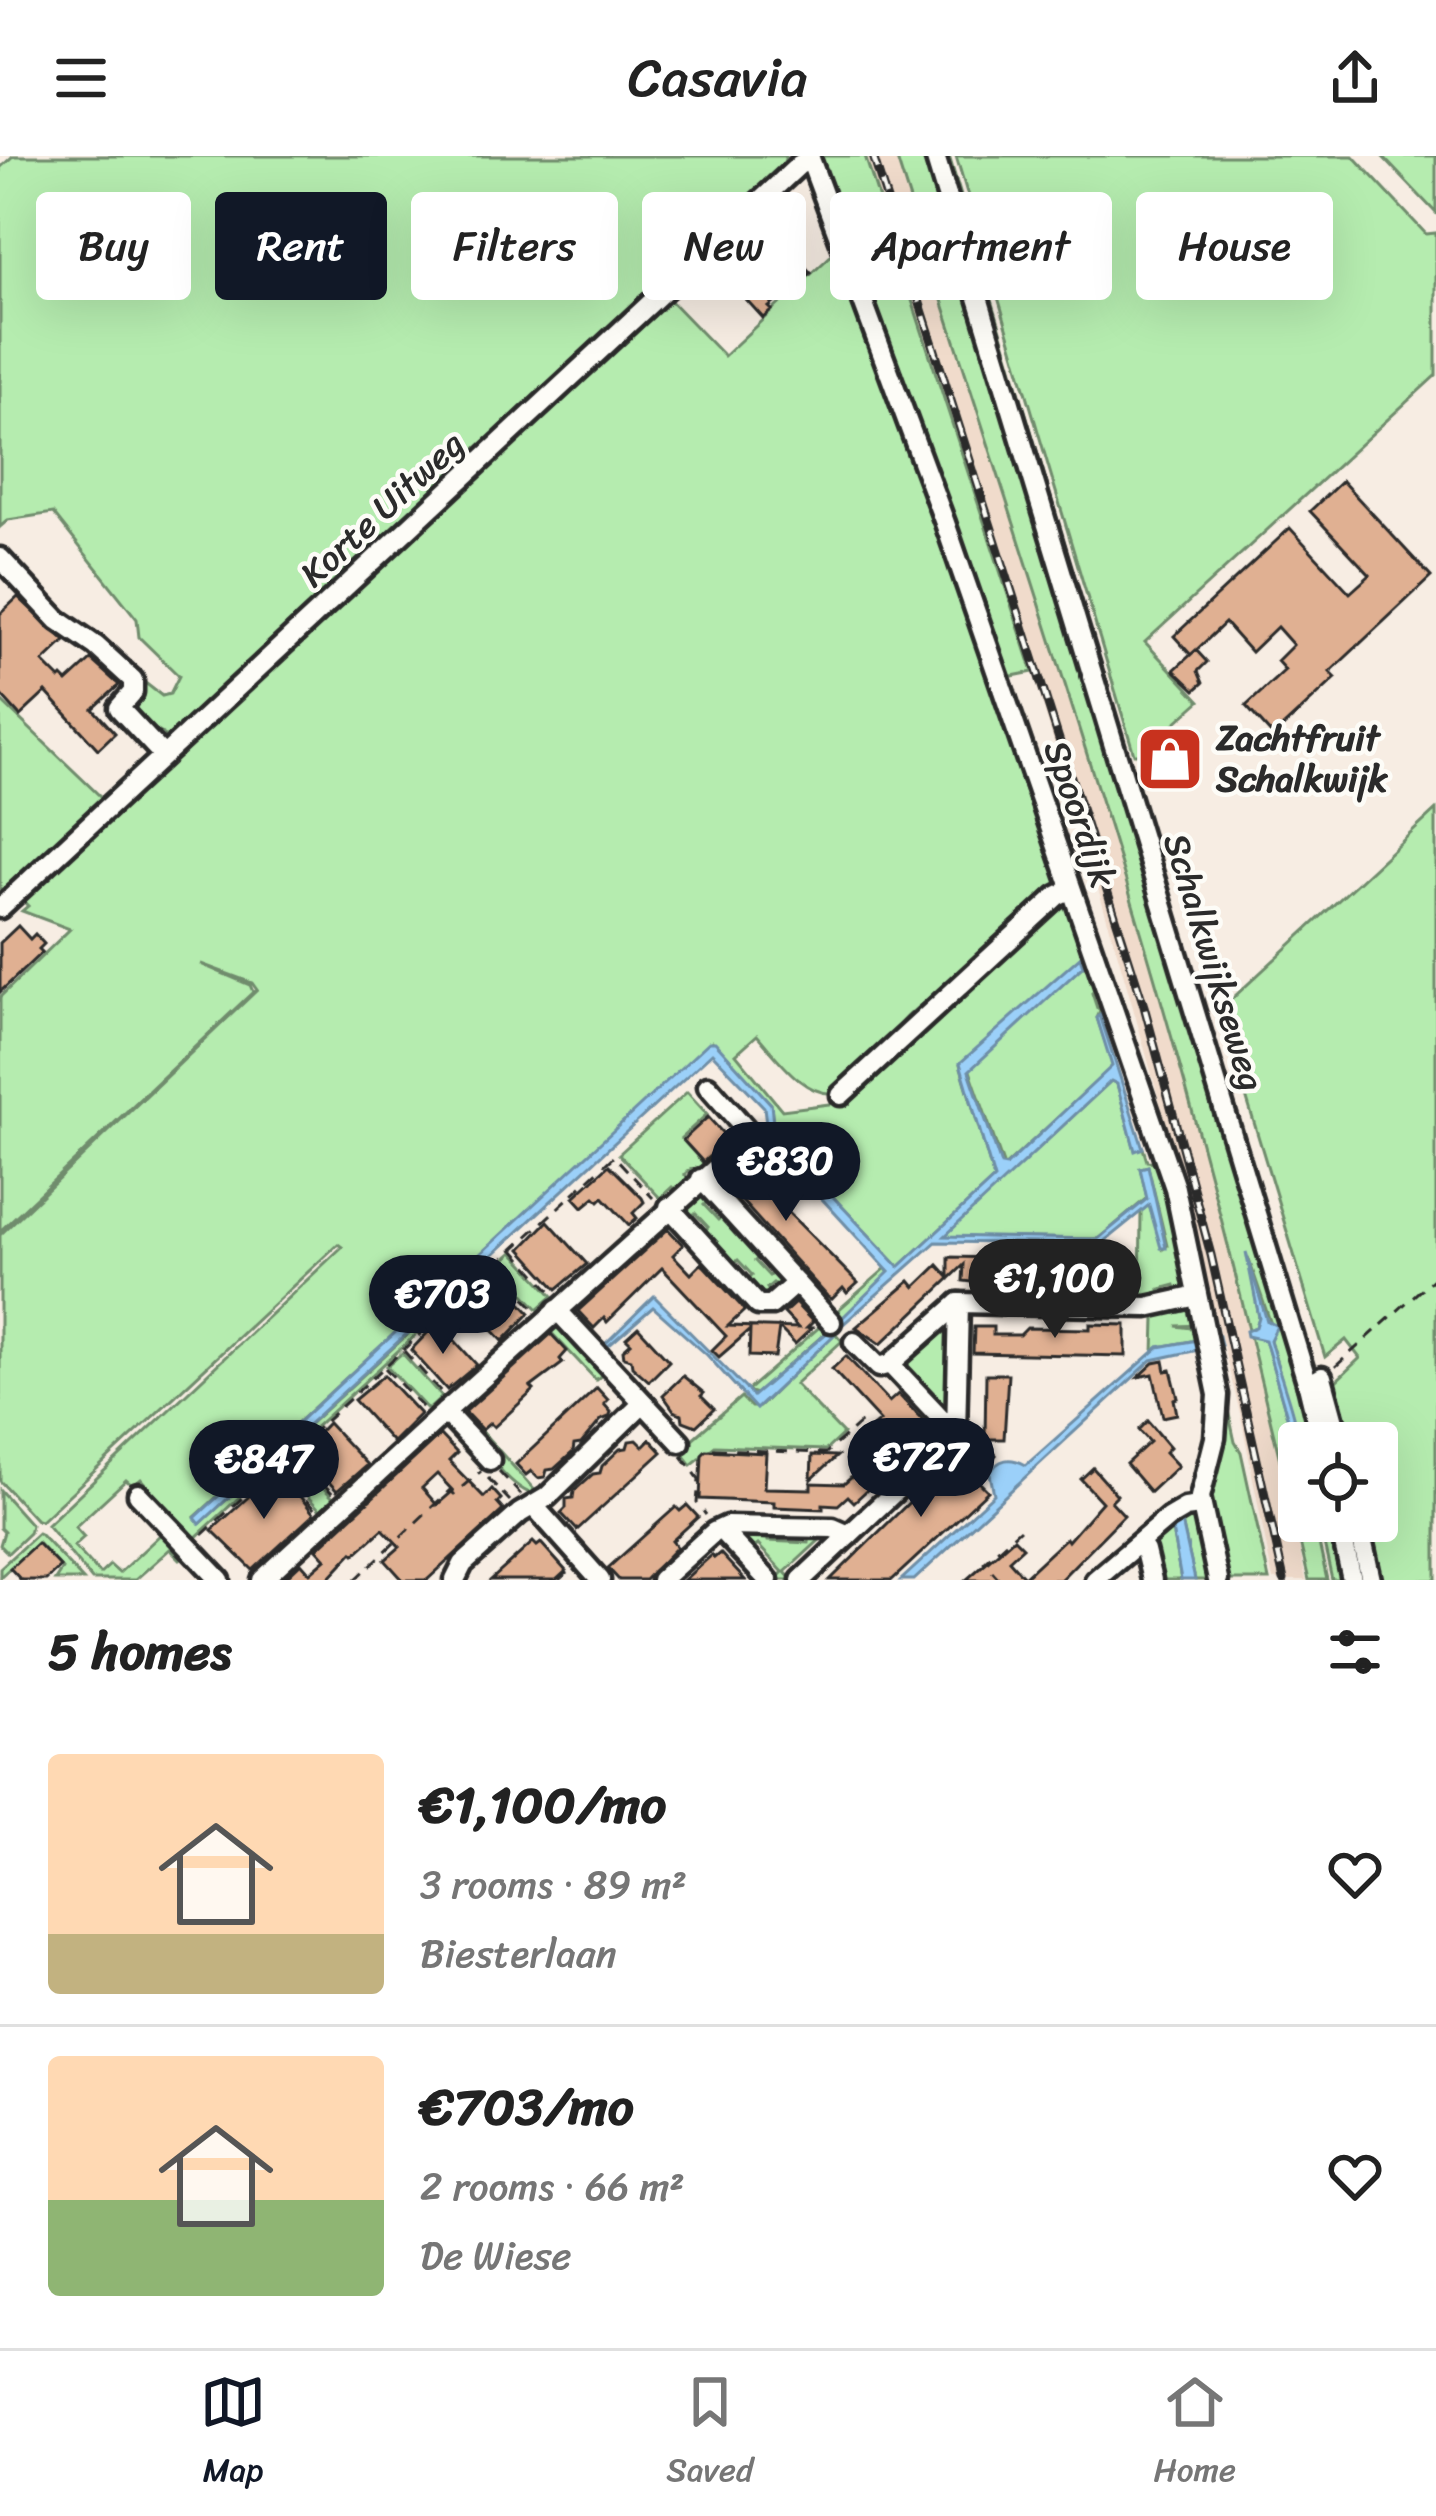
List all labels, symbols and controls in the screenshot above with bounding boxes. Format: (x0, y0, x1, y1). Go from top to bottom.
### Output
text: Casavia (628, 30, 808, 126)
icon: menu (48, 45, 114, 111)
icon: share (1322, 45, 1388, 111)
chip: Buy (36, 192, 191, 300)
chip: Rent (215, 192, 387, 300)
chip: Filters (411, 192, 618, 300)
chip: New (642, 192, 806, 300)
chip: Apartment (830, 192, 1112, 300)
chip: House (1136, 192, 1333, 300)
street label: Korte Uitweg (284, 415, 480, 603)
place label: Zachtfruit Schalkwijk (1215, 706, 1388, 811)
shop icon: Zachtfruit Schalkwijk (1135, 724, 1205, 794)
street label: Spoordijk (1025, 731, 1135, 897)
street label: Schalkwijkseweg (1144, 825, 1284, 1099)
pin: €830 (715, 1122, 857, 1224)
text: €830 (738, 1126, 834, 1195)
pin: €1,100 (957, 1239, 1153, 1341)
text: €1,100 (995, 1243, 1115, 1312)
pin: €703 (372, 1255, 514, 1357)
text: €703 (396, 1259, 490, 1328)
pin: €727 (850, 1418, 992, 1520)
pin: €847 (193, 1420, 335, 1522)
text: €727 (875, 1422, 967, 1491)
map controls (1278, 1422, 1398, 1542)
button: locate (1278, 1422, 1398, 1542)
text: €847 (216, 1424, 312, 1493)
text: 5 homes (48, 1607, 231, 1697)
icon: filters (1322, 1619, 1388, 1685)
text: €1,100/mo (420, 1760, 666, 1850)
icon: home (144, 1802, 288, 1946)
icon: heart (1322, 1841, 1388, 1907)
text: 3 rooms · 89 m² (420, 1850, 687, 1919)
text: Biesterlaan (420, 1919, 616, 1988)
text: €703/mo (420, 2062, 634, 2152)
icon: home (144, 2104, 288, 2248)
icon: heart (1322, 2143, 1388, 2209)
text: 2 rooms · 66 m² (420, 2152, 685, 2221)
text: De Wiese (420, 2221, 572, 2290)
tab: Map (200, 2369, 266, 2499)
tab: Saved (666, 2369, 753, 2499)
tab: Home (1153, 2369, 1236, 2499)

